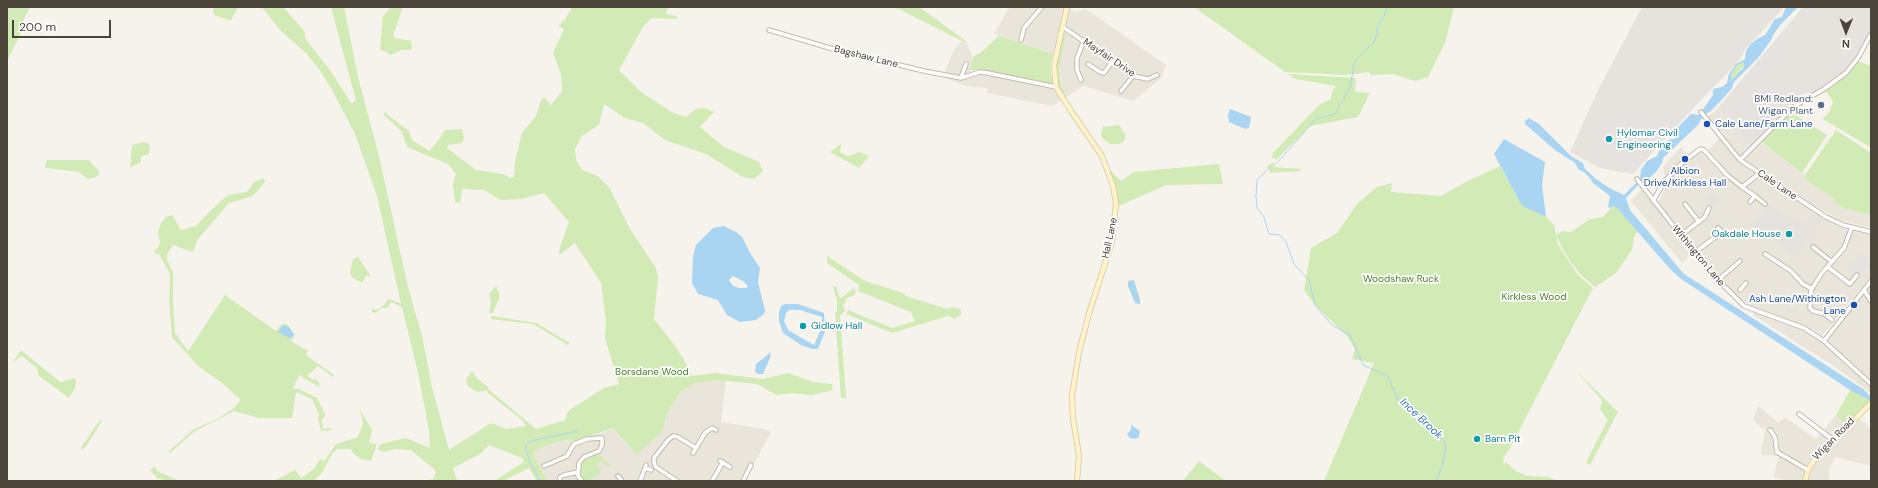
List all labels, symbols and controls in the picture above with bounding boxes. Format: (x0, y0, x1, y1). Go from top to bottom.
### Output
scale bar (14, 12, 113, 38)
north arrow (1826, 12, 1866, 52)
text: 200 m (19, 19, 56, 35)
street label: Mayfair Drive (1081, 36, 1137, 80)
text: N (1842, 37, 1850, 51)
street label: Bagshaw Lane (833, 43, 899, 71)
place label: BMI Redland: Wigan Plant (1754, 93, 1813, 116)
marker: BMI Redland: Wigan Plant (1816, 100, 1826, 110)
place label: Cale Lane/Farm Lane (1715, 118, 1813, 130)
marker: Cale Lane/Farm Lane (1702, 119, 1712, 129)
place label: Hylomar Civil Engineering (1617, 127, 1678, 150)
marker: Hylomar Civil Engineering (1604, 134, 1614, 144)
marker: Albion Drive/Kirkless Hall (1680, 154, 1690, 164)
place label: Albion Drive/Kirkless Hall (1644, 165, 1726, 188)
street label: Cale Lane (1755, 167, 1799, 203)
street label: Hall Lane (1100, 216, 1120, 260)
street label: Withington Lane (1669, 223, 1727, 289)
place label: Oakdale House (1712, 228, 1781, 240)
marker: Oakdale House (1784, 229, 1794, 239)
park label: Woodshaw Ruck (1363, 273, 1439, 285)
park label: Kirkless Wood (1502, 291, 1566, 303)
place label: Ash Lane/Withington Lane (1749, 293, 1846, 316)
marker: Ash Lane/Withington Lane (1849, 300, 1859, 310)
place label: Gidlow Hall (811, 320, 862, 332)
marker: Gidlow Hall (798, 321, 808, 331)
park label: Borsdane Wood (615, 366, 689, 378)
water label: Ince Brook (1397, 396, 1445, 442)
street label: Wigan Road (1811, 415, 1857, 463)
place label: Barn Pit (1485, 433, 1521, 445)
marker: Barn Pit (1472, 434, 1482, 444)

